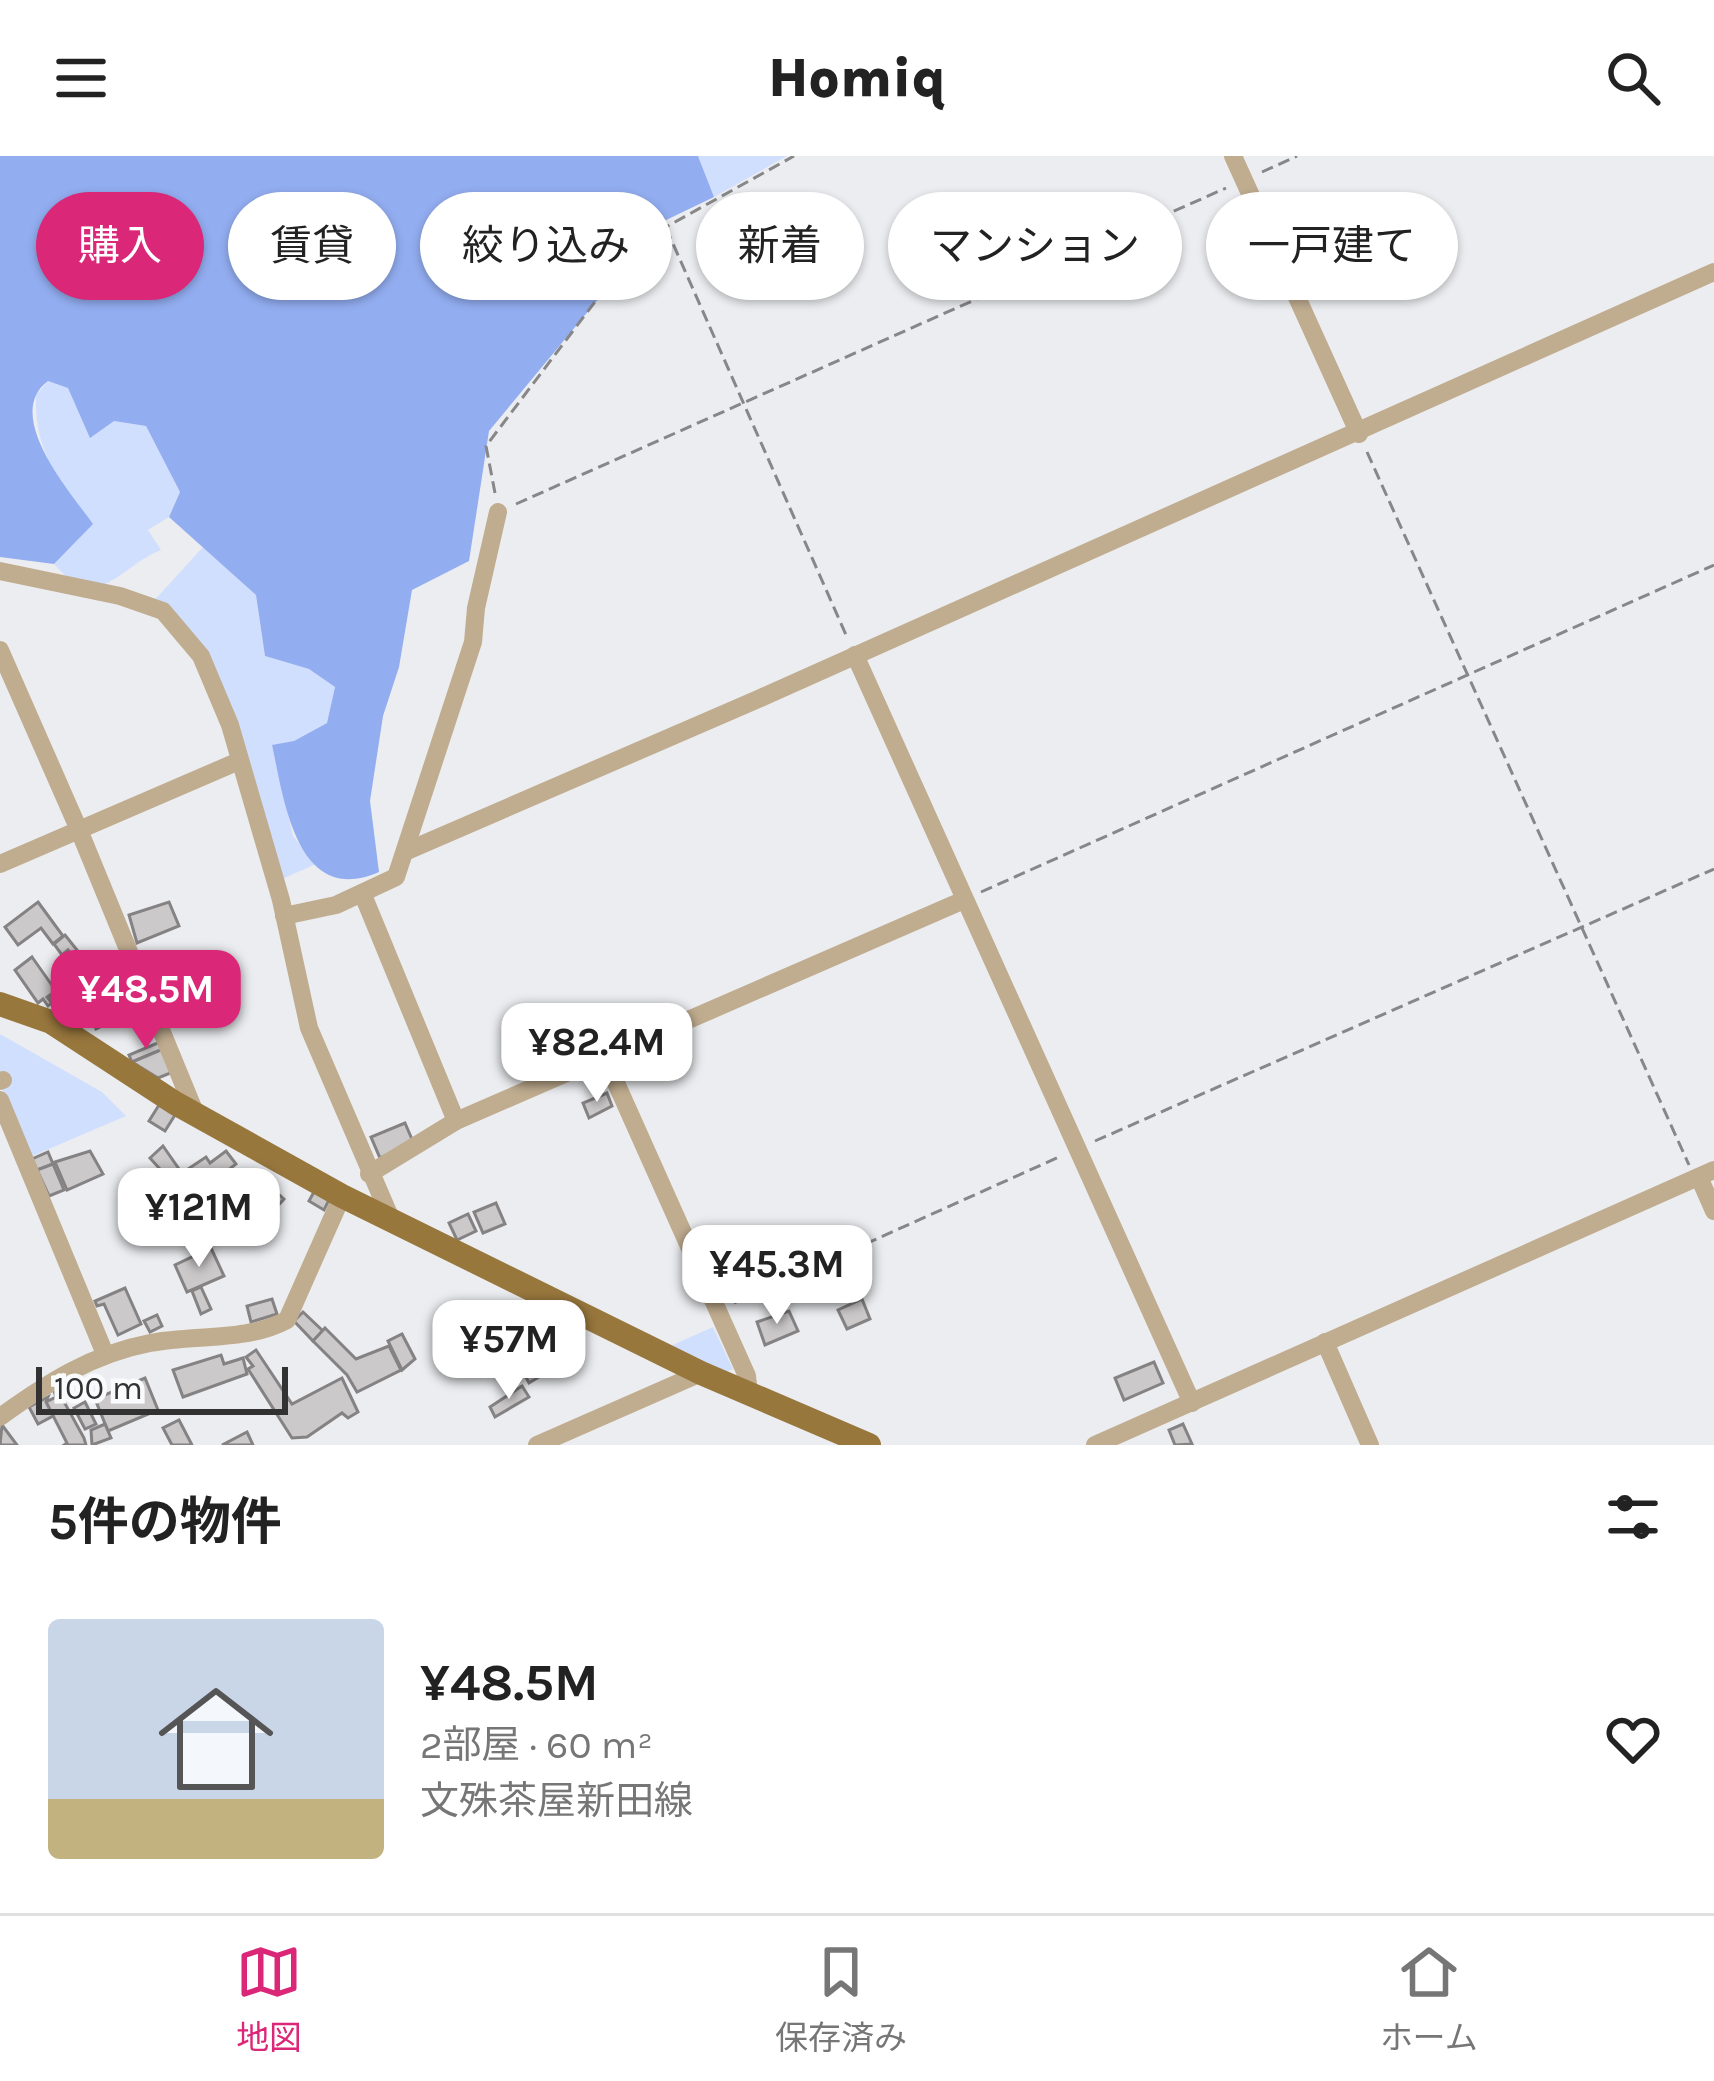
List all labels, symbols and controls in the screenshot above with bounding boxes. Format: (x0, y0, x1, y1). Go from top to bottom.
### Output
icon: menu (48, 45, 114, 111)
icon: search (1600, 45, 1666, 111)
text: Homiq (768, 46, 946, 110)
chip: 購入 (36, 192, 204, 300)
chip: 賃貸 (228, 192, 396, 300)
chip: 絞り込み (420, 192, 672, 300)
chip: 新着 (696, 192, 864, 300)
chip: マンション (888, 192, 1182, 300)
chip: 一戸建て (1206, 192, 1458, 300)
pin: ¥48.5M (48, 950, 244, 1052)
text: ¥48.5M (78, 966, 214, 1012)
pin: ¥82.4M (499, 1003, 695, 1105)
text: ¥82.4M (528, 1019, 666, 1065)
pin: ¥121M (115, 1168, 283, 1270)
text: ¥121M (145, 1184, 253, 1230)
pin: ¥45.3M (679, 1225, 875, 1327)
text: ¥45.3M (709, 1241, 845, 1287)
pin: ¥57M (438, 1300, 580, 1402)
text: ¥57M (459, 1316, 559, 1362)
scale bar (36, 1361, 288, 1414)
text: 100 m (54, 1369, 143, 1407)
icon: filters (1600, 1484, 1666, 1550)
text: 5件の物件 (48, 1492, 282, 1552)
text: ¥48.5M (420, 1653, 598, 1713)
icon: home (144, 1667, 288, 1811)
icon: heart (1600, 1706, 1666, 1772)
text: 2部屋 · 60 m² (420, 1722, 653, 1768)
text: 文殊茶屋新田線 (420, 1778, 693, 1824)
tab: 地図 (236, 1939, 302, 2059)
tab: 保存済み (775, 1939, 907, 2059)
tab: ホーム (1380, 1939, 1478, 2059)

